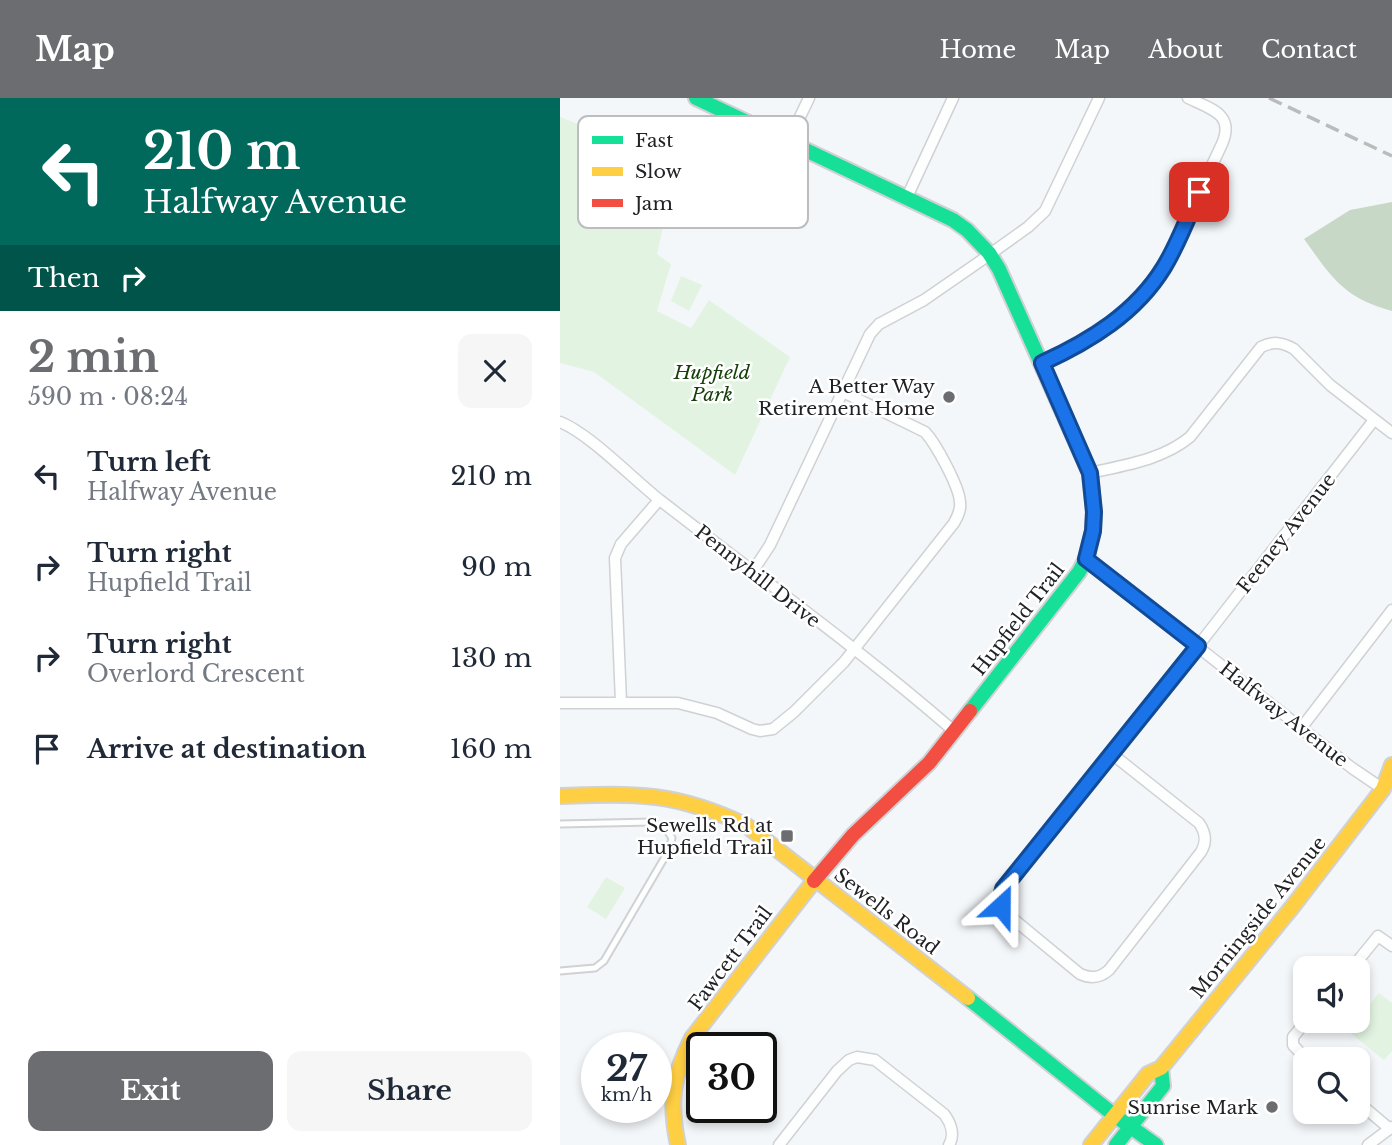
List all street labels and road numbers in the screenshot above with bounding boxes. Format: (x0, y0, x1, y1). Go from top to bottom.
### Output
street label: Feeney Avenue (1232, 469, 1340, 598)
street label: Pennyhill Drive (690, 520, 825, 633)
street label: Hupfield Trail (967, 559, 1069, 680)
street label: Halfway Avenue (1215, 657, 1353, 772)
street label: Morningside Avenue (1186, 832, 1331, 1003)
street label: Sewells Road (830, 863, 944, 960)
street label: Fawcett Trail (684, 902, 777, 1015)

